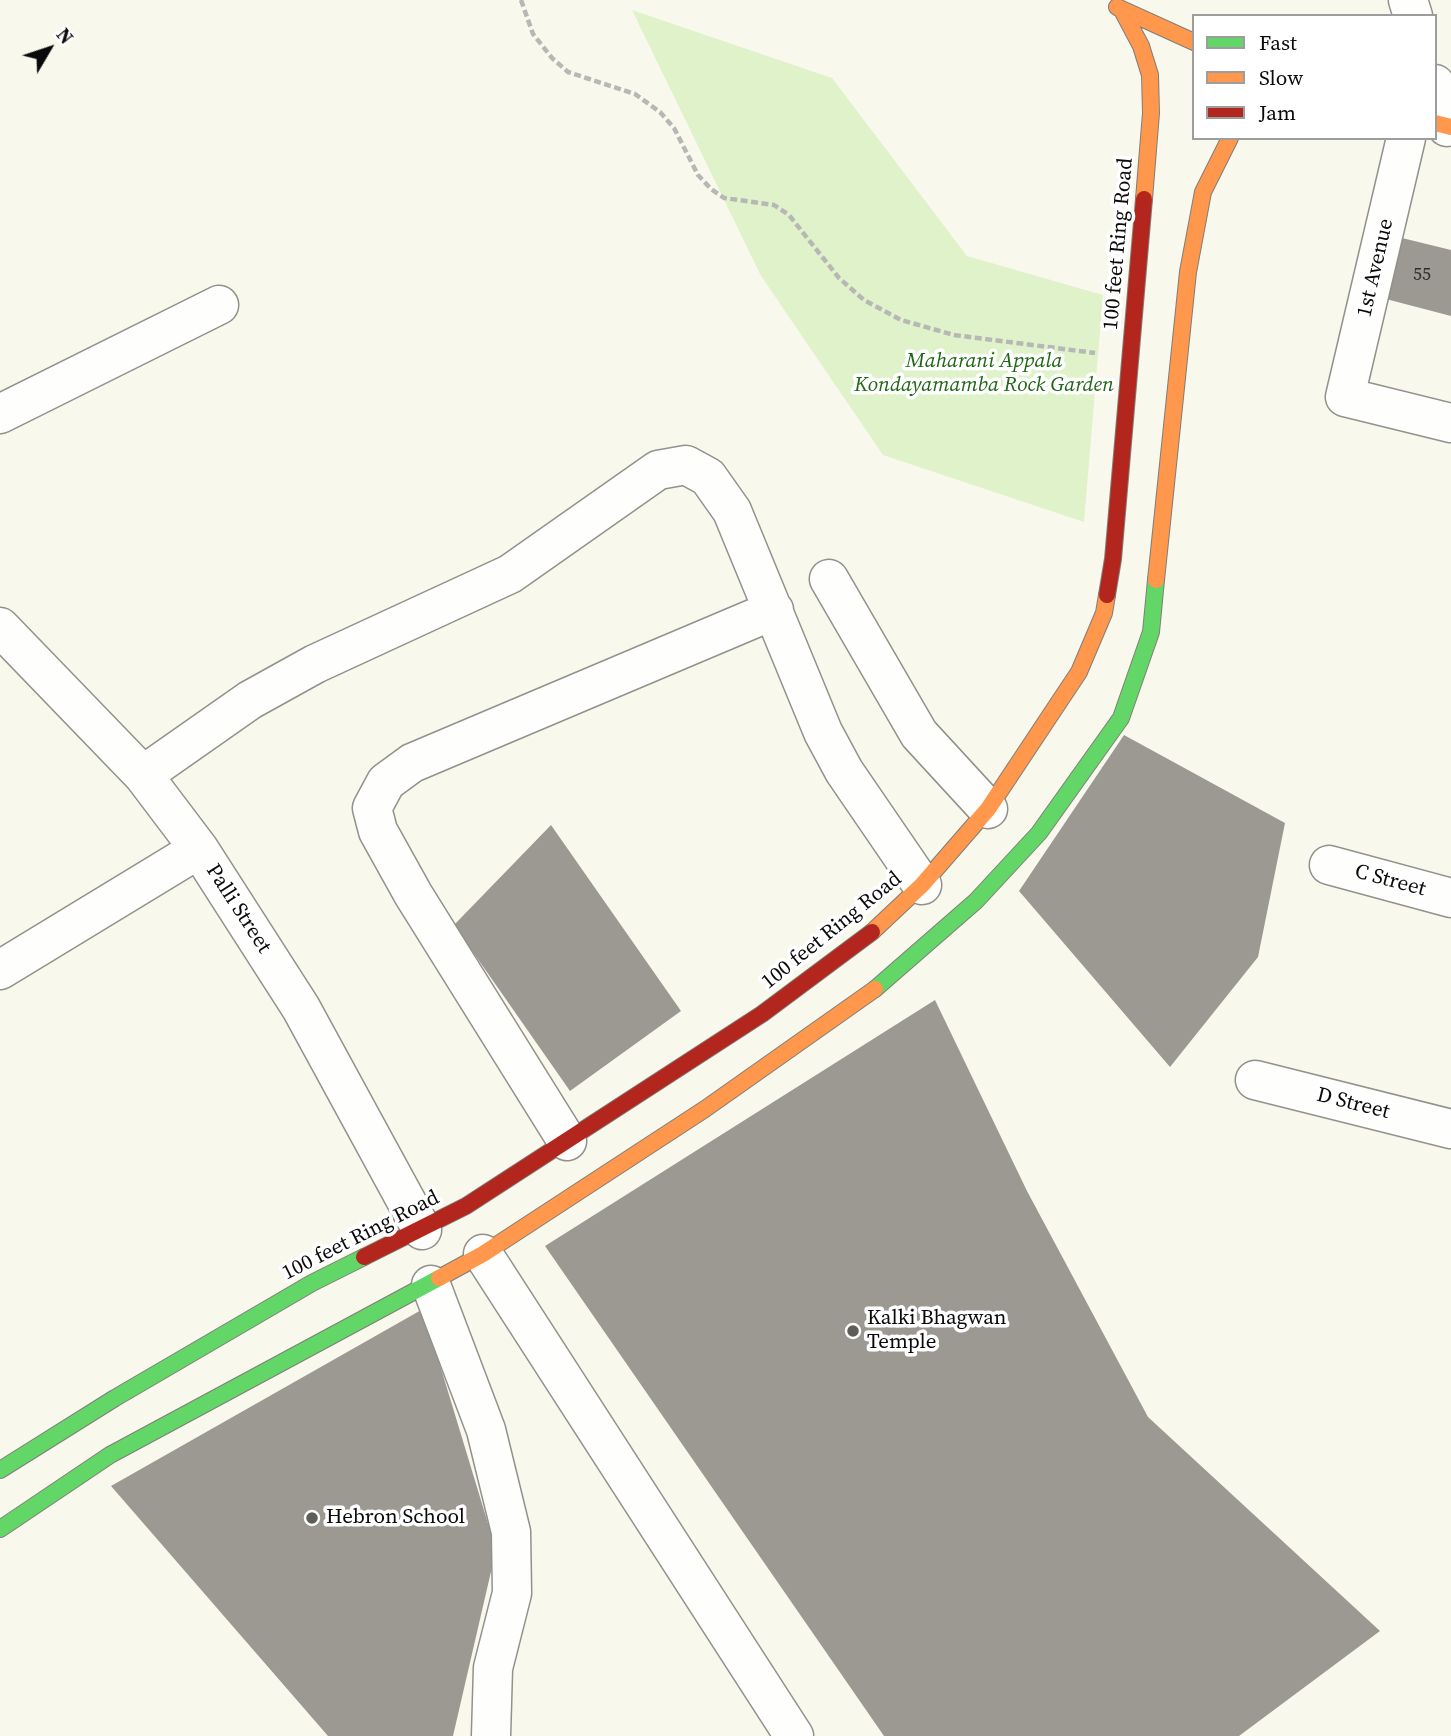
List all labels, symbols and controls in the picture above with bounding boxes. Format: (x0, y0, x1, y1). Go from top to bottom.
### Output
north arrow (14, 14, 84, 84)
legend (1192, 14, 1437, 140)
text: N (51, 22, 80, 49)
text: Fast (1259, 28, 1297, 57)
text: Slow (1259, 63, 1303, 92)
text: Jam (1259, 98, 1296, 127)
street label: 100 feet Ring Road (1099, 157, 1139, 331)
street label: 1st Avenue (1352, 216, 1400, 320)
house number: 55 (1413, 264, 1431, 286)
park label: Maharani Appala Kondayamamba Rock Garden (854, 349, 1114, 399)
street label: C Street (1352, 859, 1428, 903)
street label: Palli Street (200, 860, 276, 958)
street label: 100 feet Ring Road (757, 867, 907, 995)
street label: D Street (1314, 1083, 1392, 1125)
street label: 100 feet Ring Road (278, 1186, 444, 1286)
place label: Kalki Bhagwan Temple (867, 1306, 1006, 1356)
marker: Kalki Bhagwan Temple (845, 1323, 861, 1339)
place label: Hebron School (326, 1505, 465, 1531)
marker: Hebron School (304, 1510, 320, 1526)

